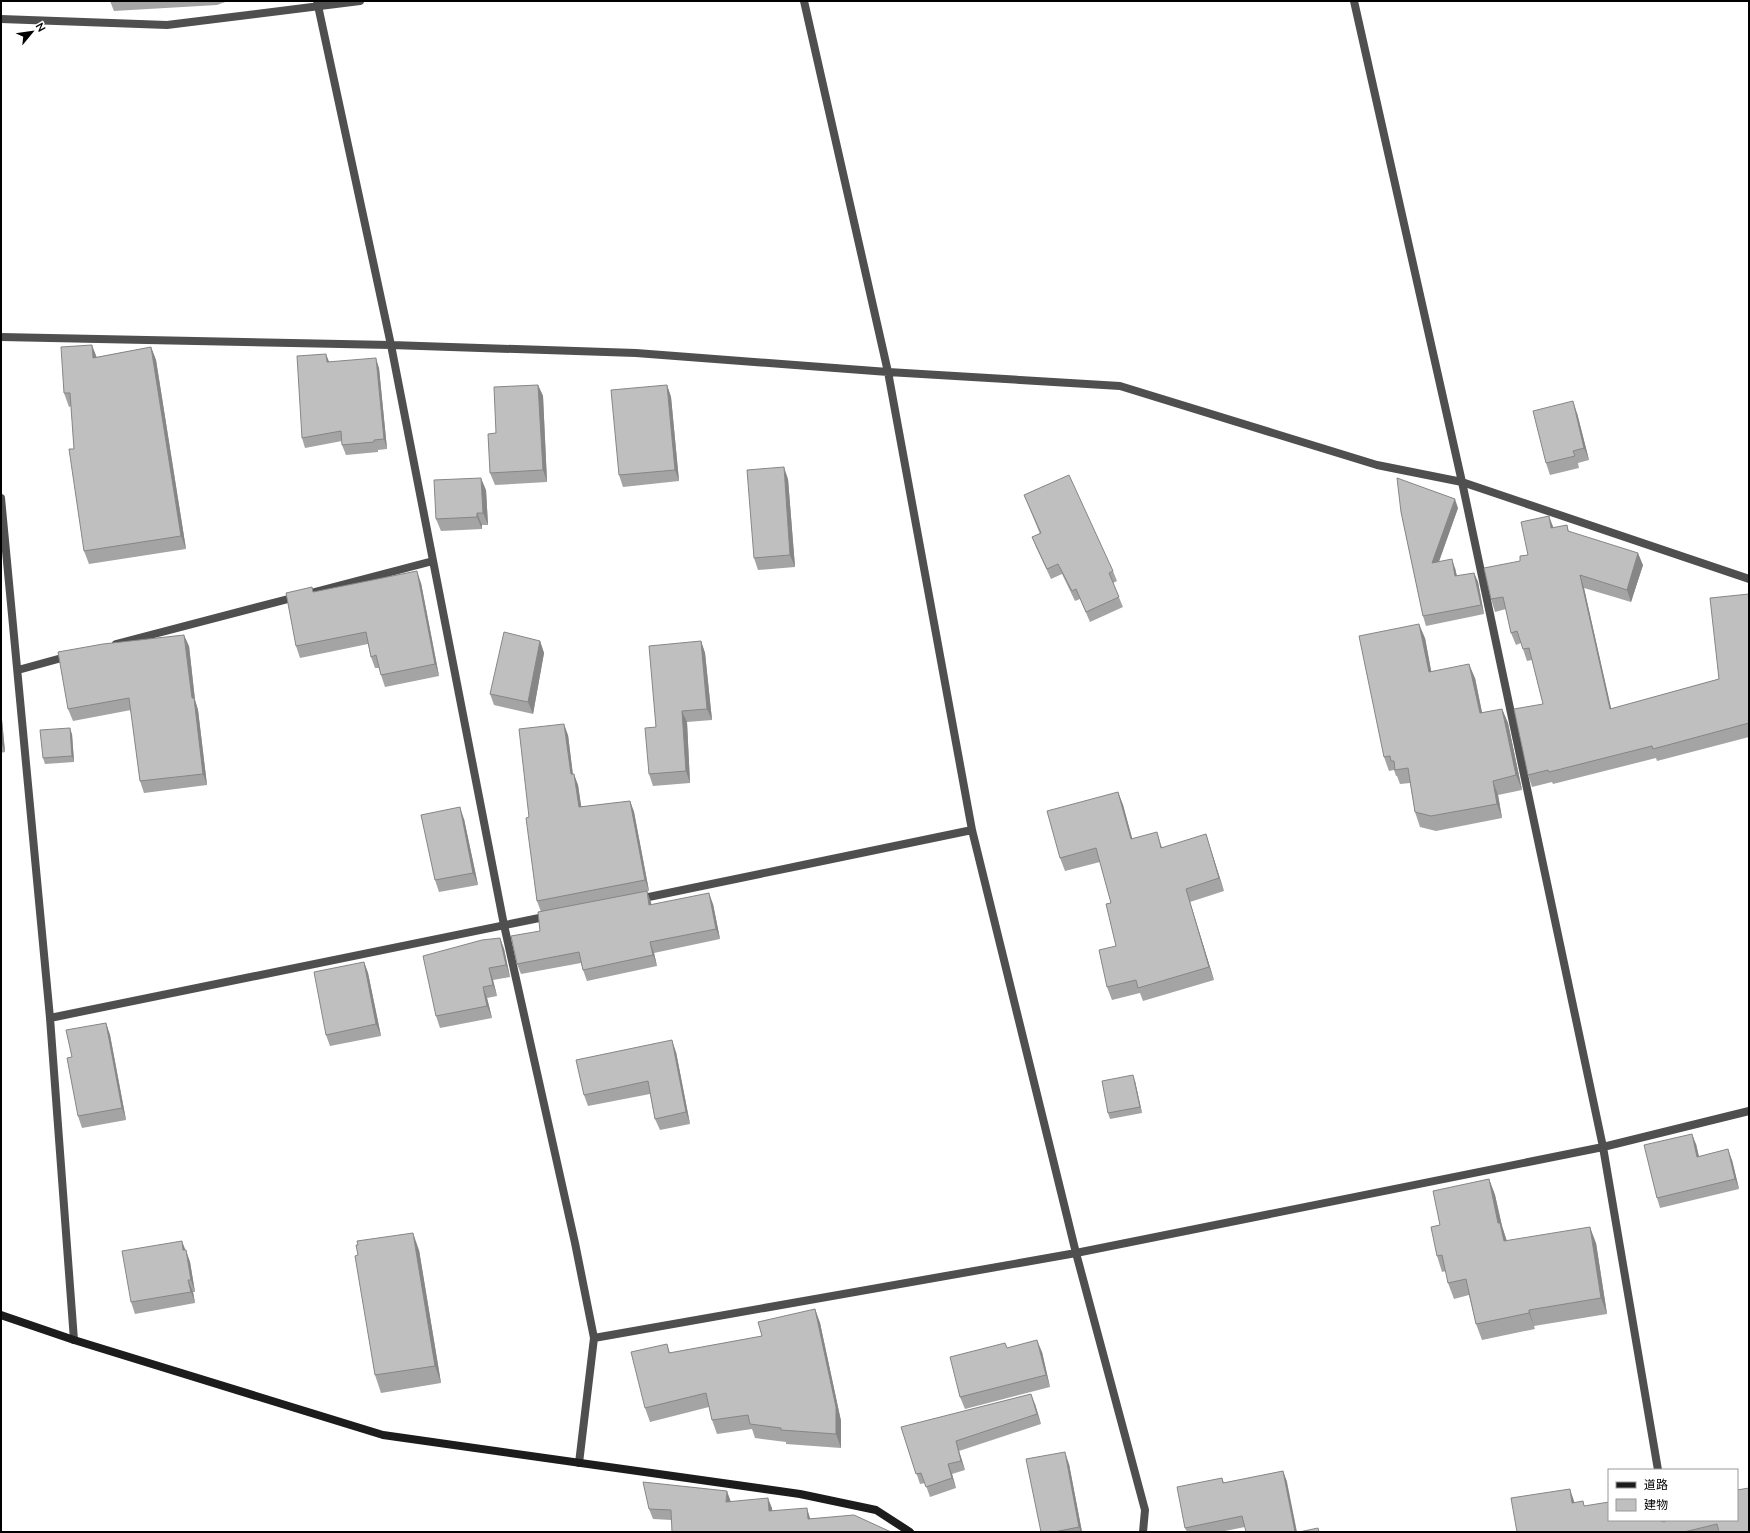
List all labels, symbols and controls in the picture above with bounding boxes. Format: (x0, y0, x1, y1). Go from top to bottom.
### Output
north arrow (12, 12, 52, 52)
text: N (32, 20, 49, 35)
legend (1608, 1469, 1738, 1521)
text: 道路 (1644, 1477, 1668, 1493)
text: 建物 (1644, 1497, 1668, 1513)

